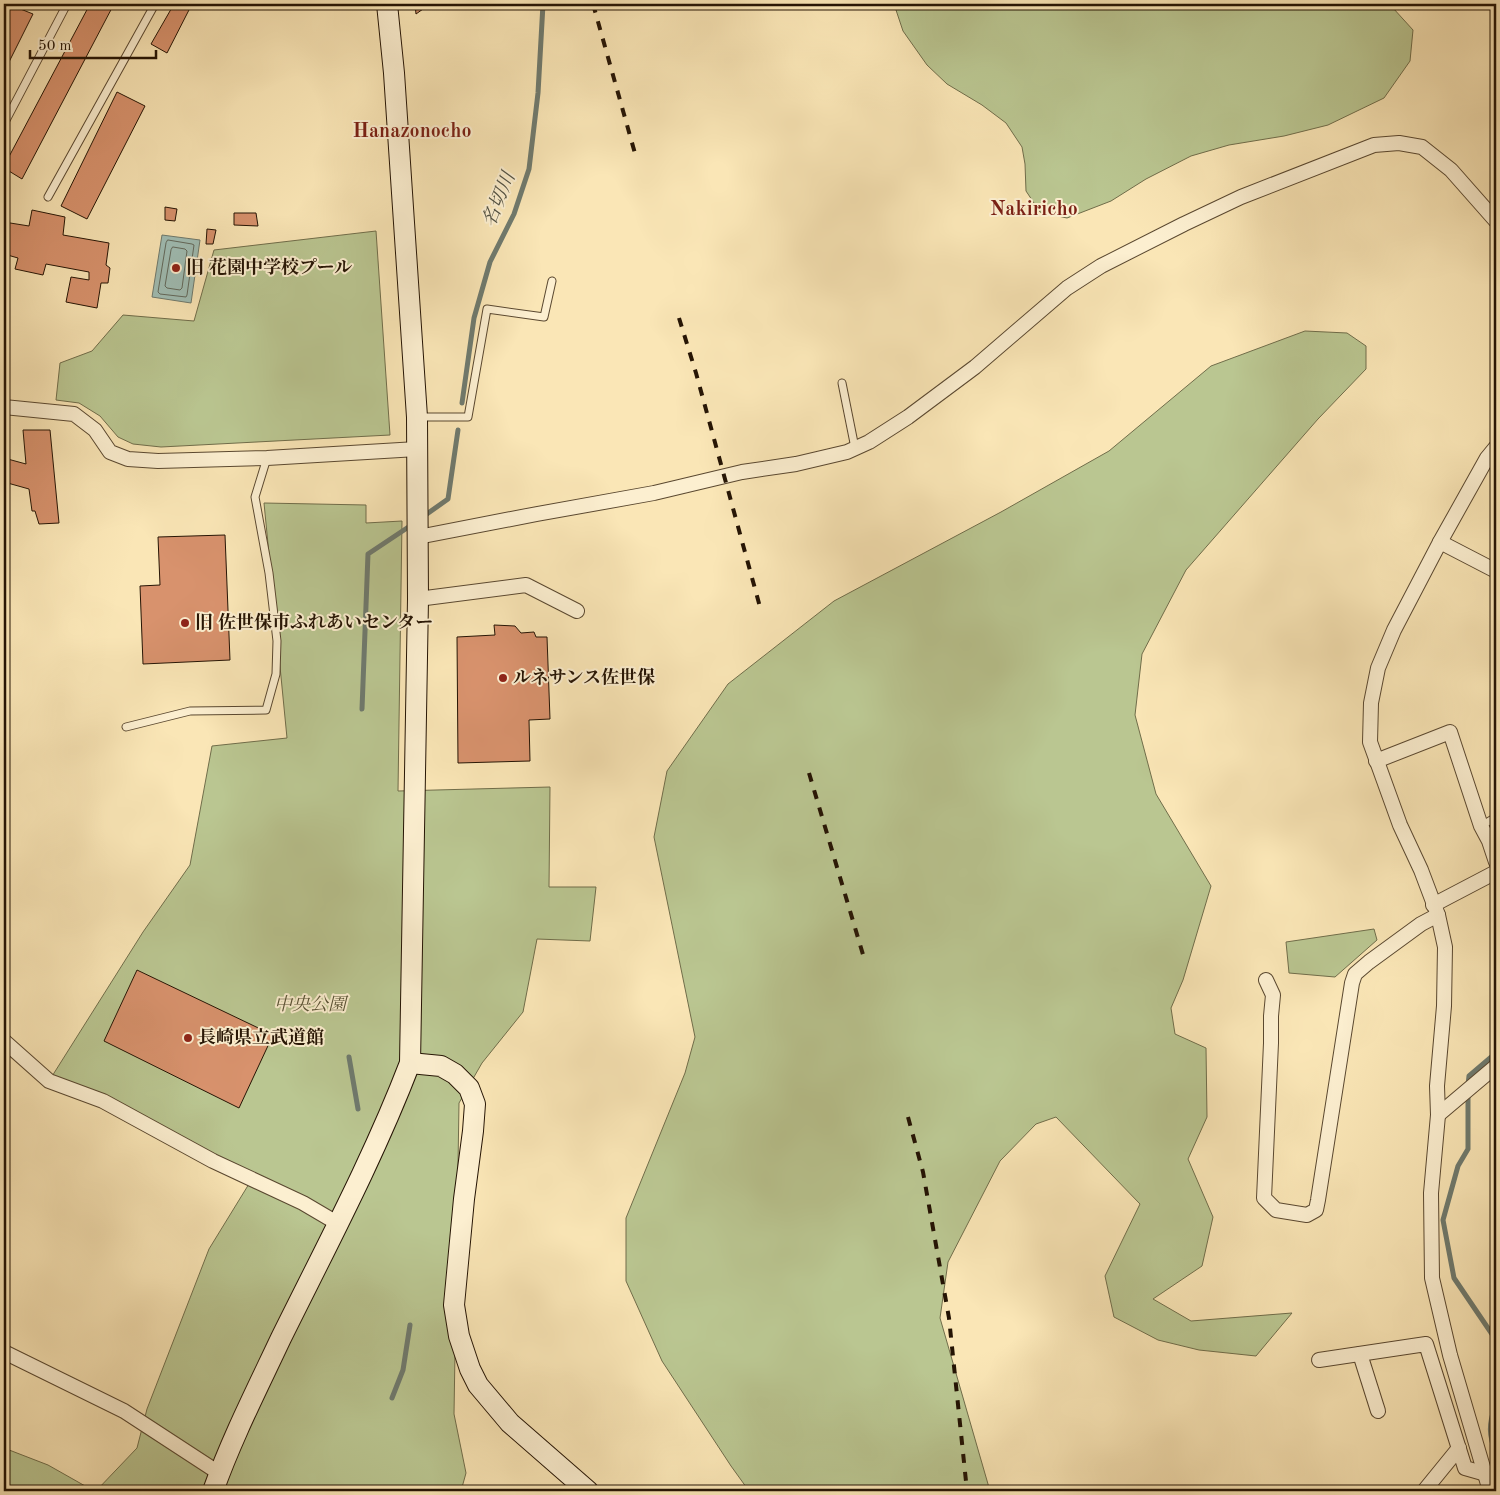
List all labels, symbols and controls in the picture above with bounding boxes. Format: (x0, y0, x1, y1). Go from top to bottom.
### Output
scale bar (30, 28, 156, 60)
text: 50 m (38, 39, 72, 54)
district label: Hanazonocho (352, 122, 472, 142)
water label: 名切川 (479, 167, 520, 230)
district label: Nakiricho (990, 200, 1078, 220)
place label: 旧 花園中学校プール (186, 257, 352, 277)
marker: 旧 花園中学校プール (170, 262, 182, 274)
place label: 旧 佐世保市ふれあいセンター (195, 612, 433, 632)
marker: 旧 佐世保市ふれあいセンター (179, 617, 191, 629)
place label: ルネサンス佐世保 (513, 667, 655, 687)
marker: ルネサンス佐世保 (497, 672, 509, 684)
park label: 中央公園 (274, 994, 349, 1014)
place label: 長崎県立武道館 (198, 1027, 324, 1047)
marker: 長崎県立武道館 (182, 1032, 194, 1044)

